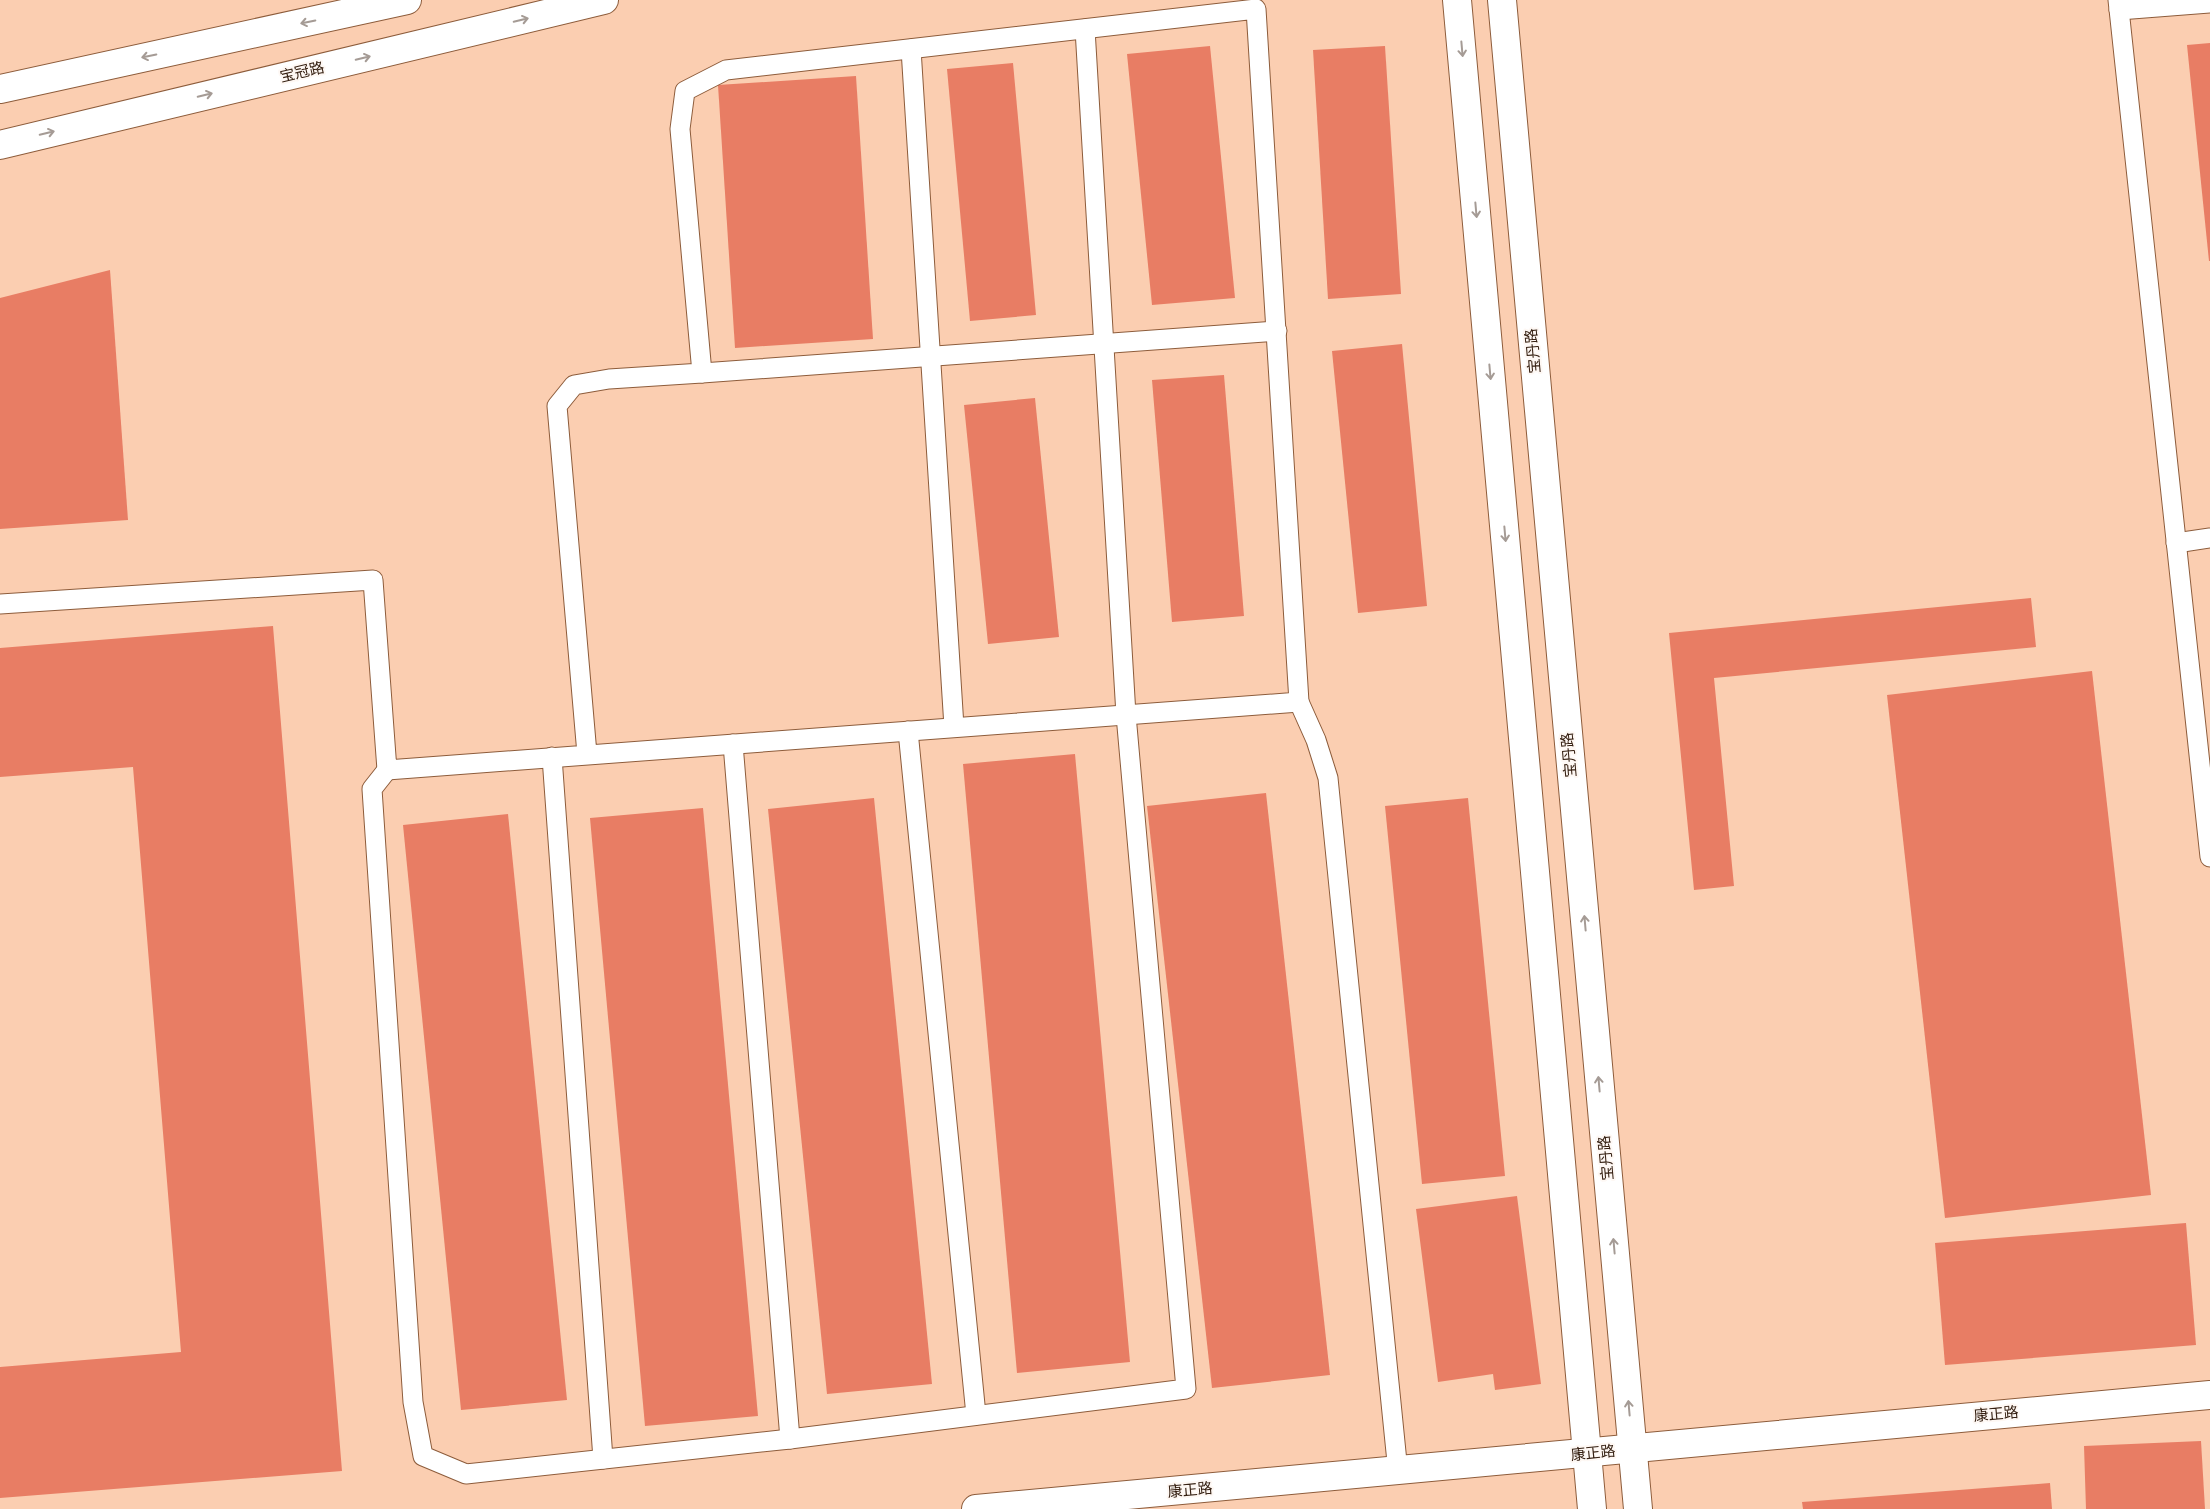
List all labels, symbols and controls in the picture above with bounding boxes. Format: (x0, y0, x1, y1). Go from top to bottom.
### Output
one-way arrow (513, 15, 529, 24)
one-way arrow (300, 18, 316, 27)
one-way arrow (1457, 40, 1466, 56)
one-way arrow (141, 52, 157, 62)
one-way arrow (355, 52, 371, 62)
street label: 宝冠路 (278, 57, 326, 87)
one-way arrow (197, 90, 213, 99)
one-way arrow (39, 128, 55, 137)
one-way arrow (1471, 202, 1481, 218)
street label: 宝丹路 (1521, 328, 1545, 374)
one-way arrow (1486, 364, 1495, 380)
one-way arrow (1500, 526, 1510, 542)
street label: 宝丹路 (1557, 732, 1581, 778)
one-way arrow (1580, 915, 1589, 931)
one-way arrow (1594, 1077, 1604, 1093)
street label: 宝丹路 (1594, 1135, 1618, 1181)
one-way arrow (1609, 1239, 1619, 1255)
one-way arrow (1624, 1400, 1633, 1416)
street label: 康正路 (1973, 1402, 2019, 1426)
street label: 康正路 (1570, 1441, 1616, 1465)
street label: 康正路 (1167, 1478, 1213, 1502)

